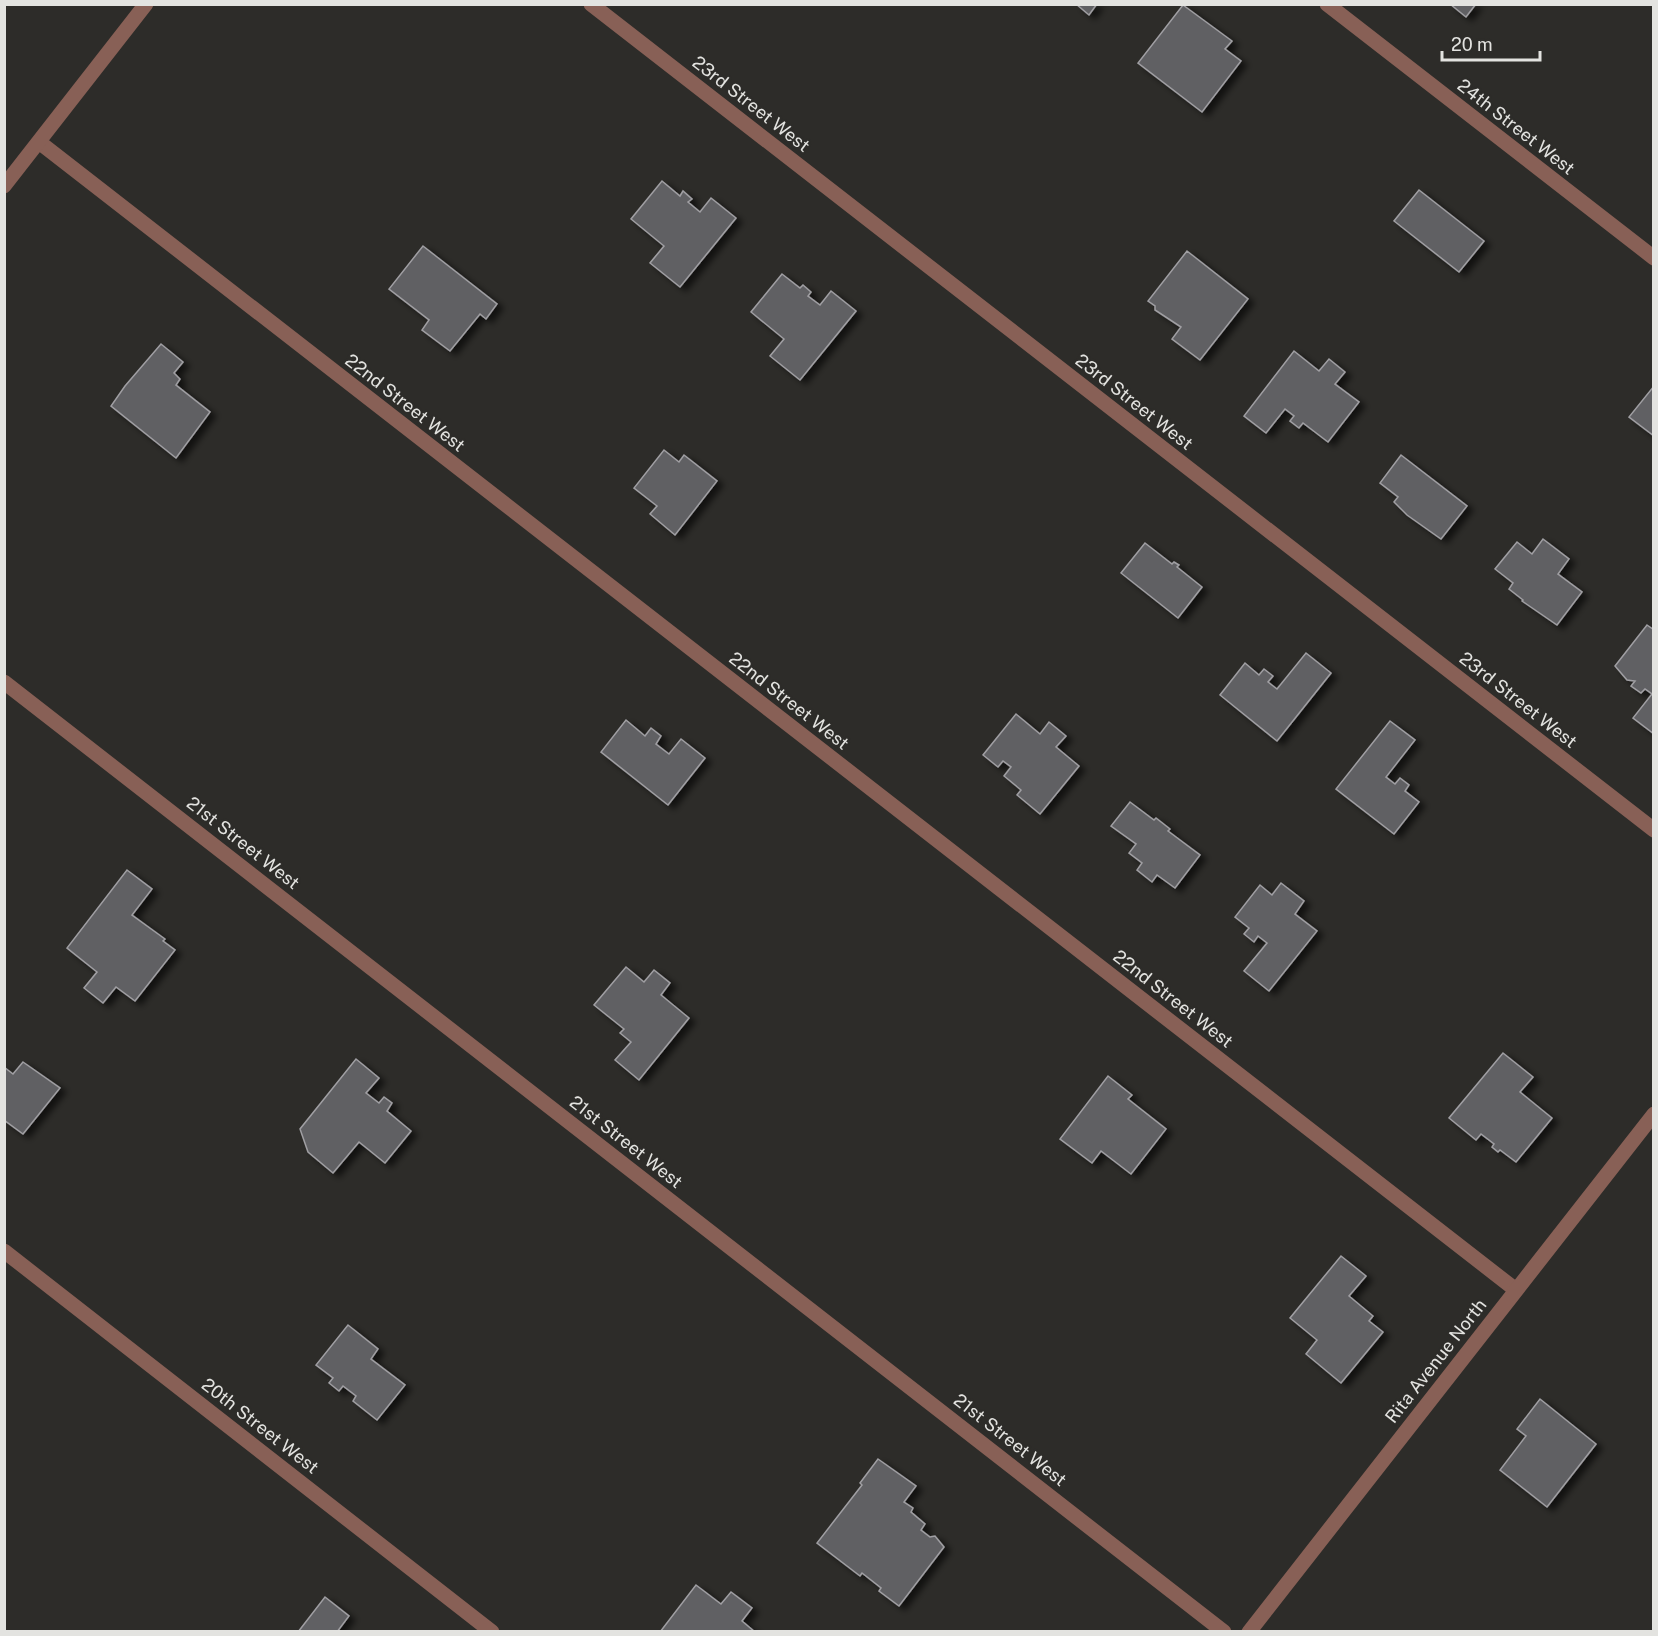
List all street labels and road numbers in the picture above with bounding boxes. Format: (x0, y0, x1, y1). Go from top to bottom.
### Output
street label: 23rd Street West (689, 51, 814, 156)
street label: 24th Street West (1454, 74, 1579, 179)
street label: 22nd Street West (341, 349, 469, 456)
street label: 23rd Street West (1072, 349, 1197, 454)
street label: 22nd Street West (725, 647, 853, 754)
street label: 23rd Street West (1456, 647, 1581, 752)
street label: 21st Street West (183, 792, 304, 893)
street label: 22nd Street West (1109, 945, 1237, 1052)
street label: 21st Street West (566, 1091, 687, 1192)
street label: Rita Avenue North (1381, 1294, 1491, 1427)
street label: 20th Street West (198, 1373, 323, 1478)
street label: 21st Street West (950, 1389, 1071, 1490)

